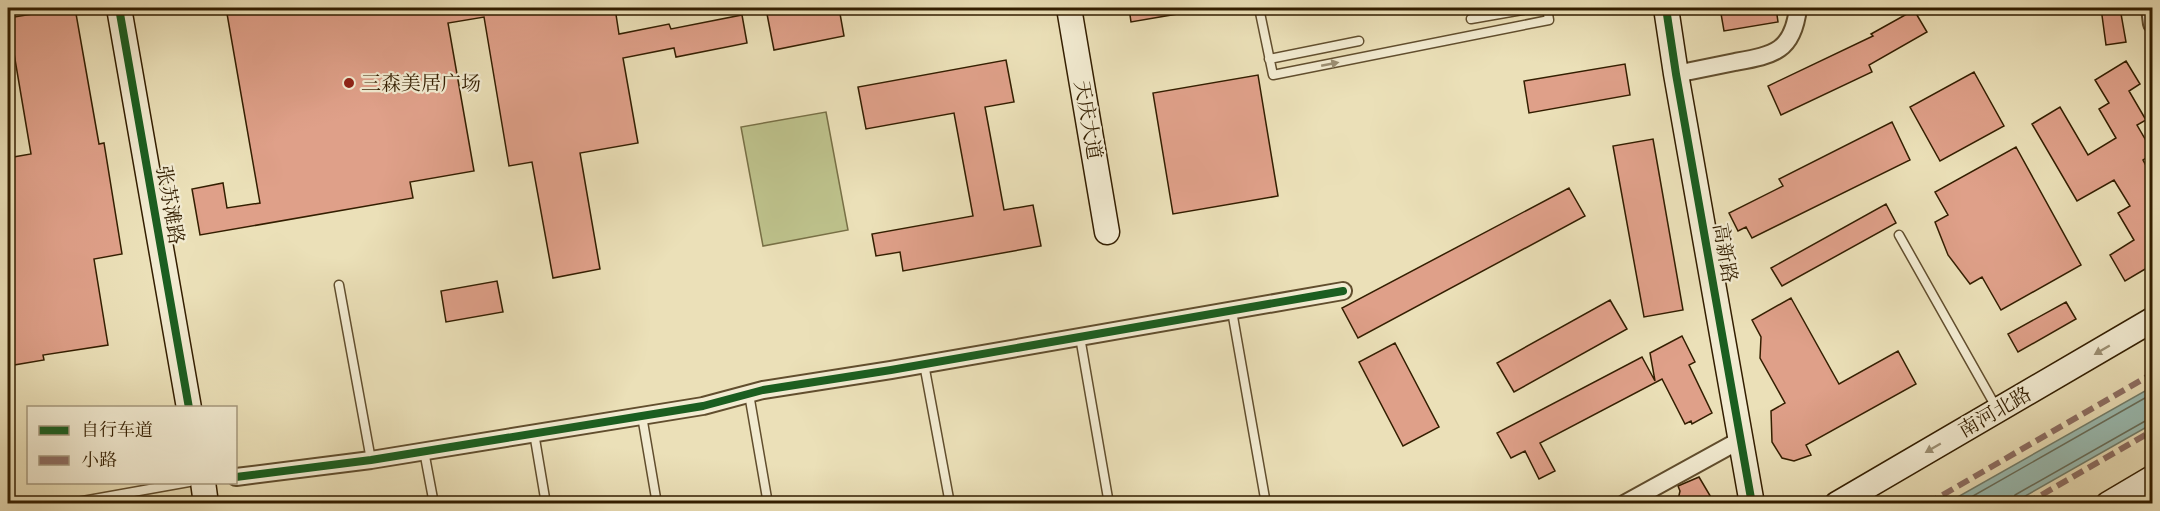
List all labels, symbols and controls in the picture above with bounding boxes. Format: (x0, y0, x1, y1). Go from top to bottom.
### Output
one-way arrow (1321, 59, 1340, 68)
place label: 三森美居广场 (361, 71, 481, 96)
marker: 三森美居广场 (342, 76, 356, 90)
street label: 天庆大道 (1069, 78, 1107, 162)
street label: 张苏滩路 (151, 163, 189, 247)
street label: 高新路 (1707, 221, 1743, 285)
one-way arrow (2094, 344, 2110, 355)
street label: 南河北路 (1954, 381, 2036, 443)
legend (27, 406, 237, 484)
text: 自行车道 (81, 419, 153, 442)
one-way arrow (1925, 442, 1941, 453)
text: 小路 (81, 449, 117, 472)

